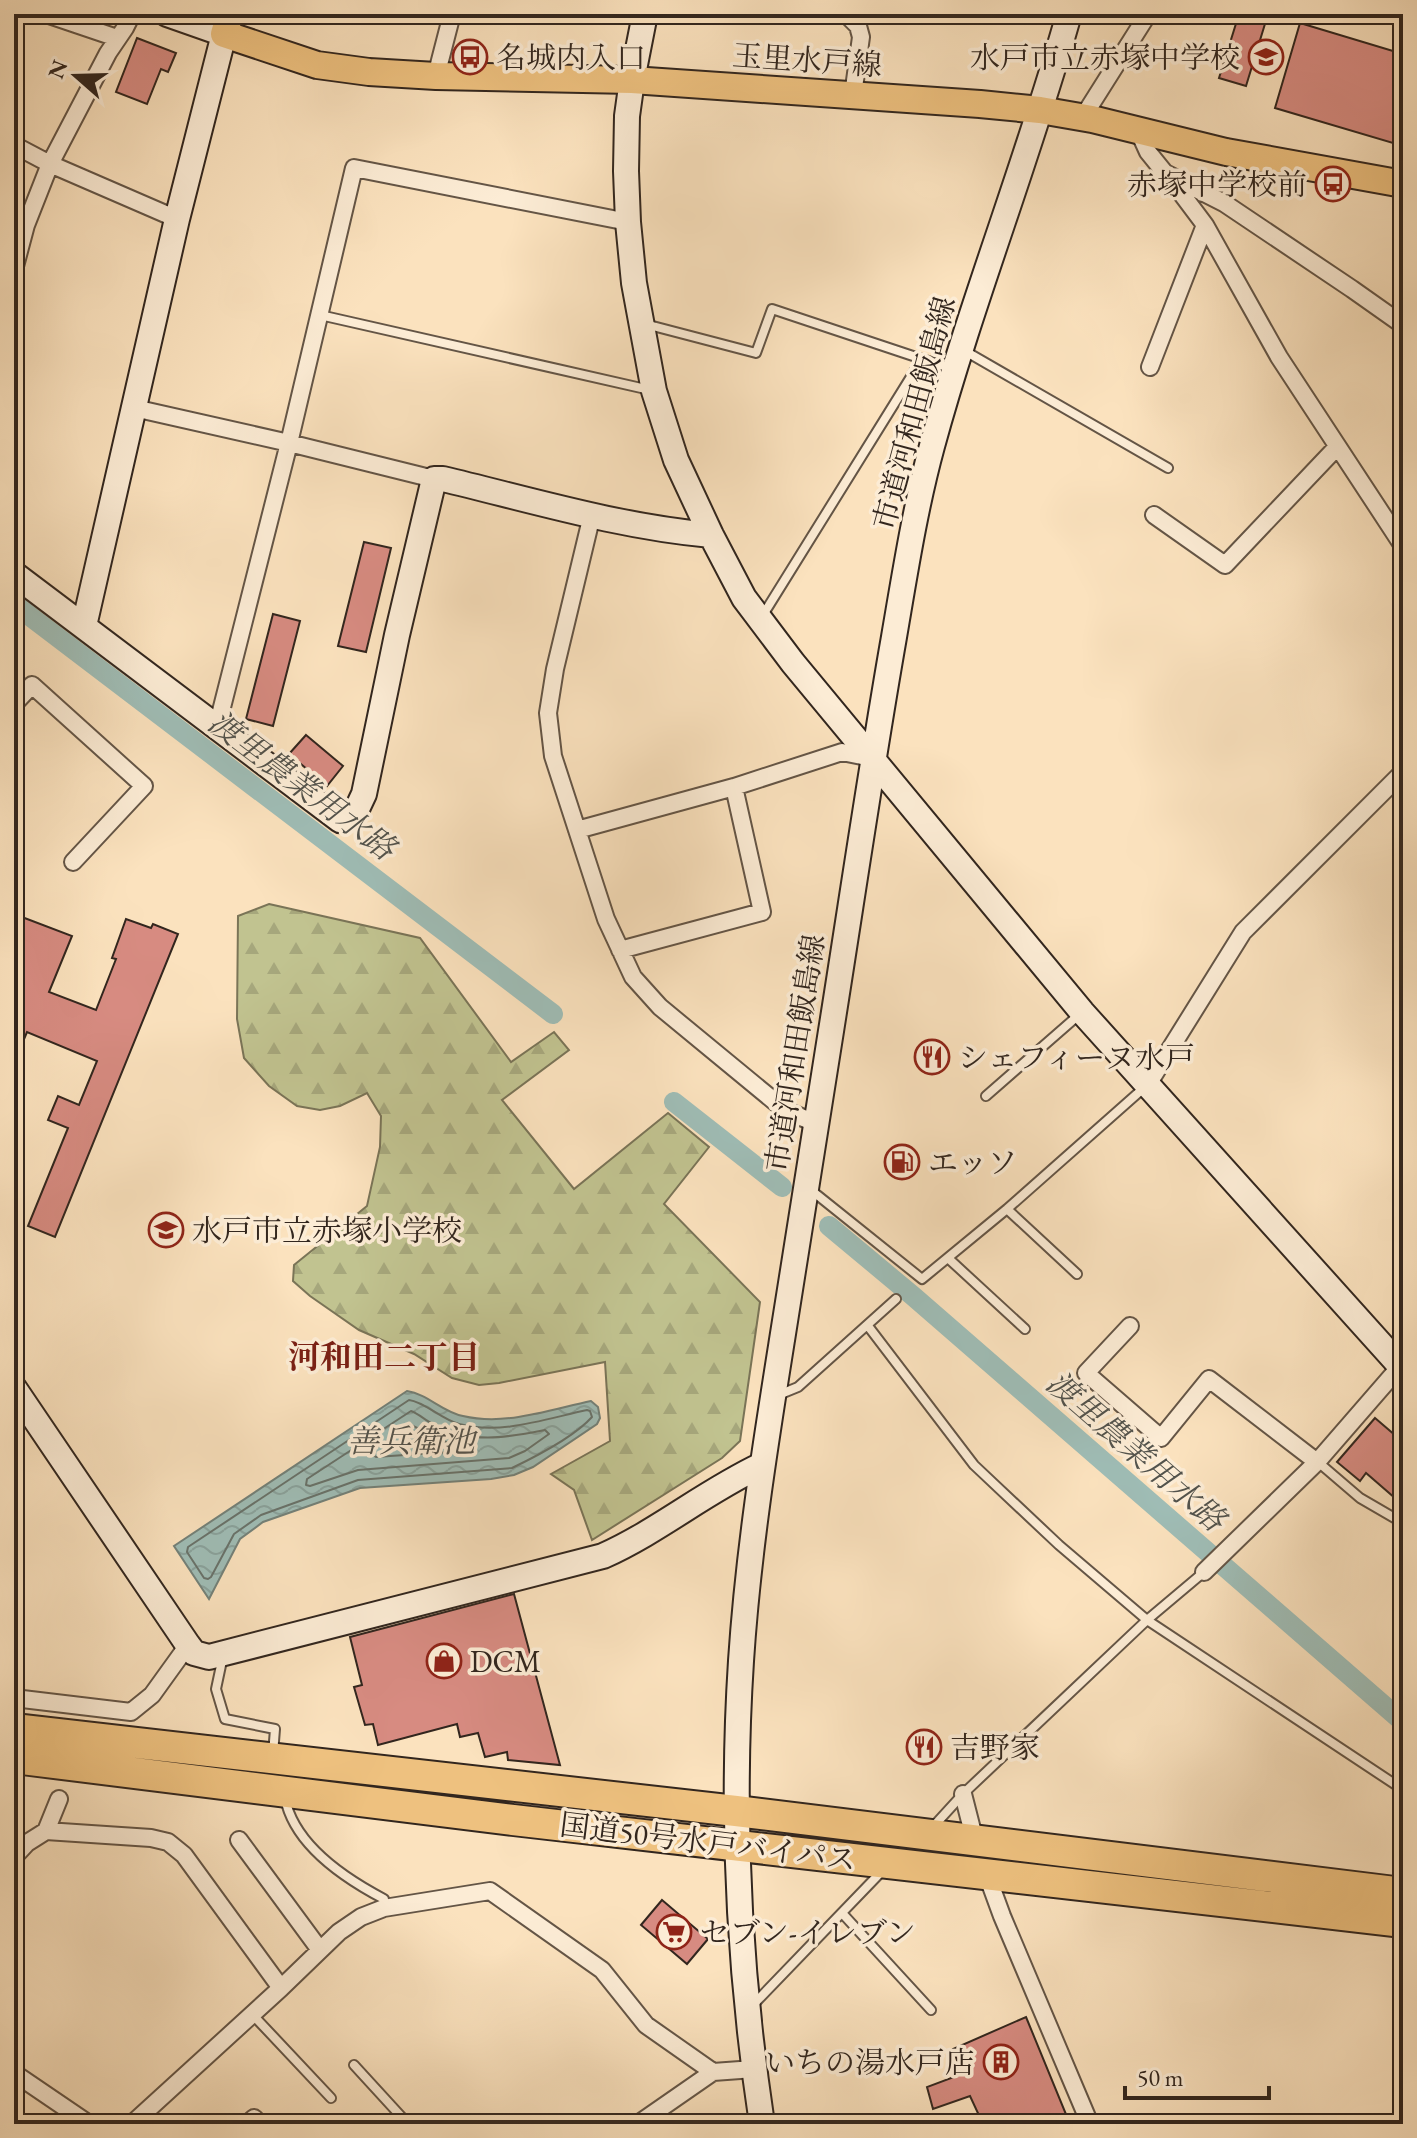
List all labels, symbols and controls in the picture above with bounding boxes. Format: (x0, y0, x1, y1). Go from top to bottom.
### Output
street label: 玉里水戸線 (731, 35, 883, 85)
north arrow (36, 36, 116, 116)
bus stop icon: 名城内入口 (451, 38, 489, 76)
place label: 名城内入口 (496, 38, 646, 77)
place label: 水戸市立赤塚中学校 (970, 38, 1240, 77)
school or university icon: 水戸市立赤塚中学校 (1247, 38, 1285, 76)
text: N (41, 56, 74, 83)
place label: 赤塚中学校前 (1127, 165, 1307, 204)
bus stop icon: 赤塚中学校前 (1314, 165, 1352, 203)
street label: 市道河和田飯島線 (864, 292, 964, 534)
water label: 渡里農業用水路 (200, 701, 406, 870)
street label: 市道河和田飯島線 (757, 931, 833, 1175)
restaurant icon: シェフィーヌ水戸 (913, 1038, 951, 1076)
place label: シェフィーヌ水戸 (958, 1038, 1195, 1077)
fuel station icon: エッソ (883, 1143, 921, 1181)
place label: エッソ (928, 1143, 1017, 1182)
school or university icon: 水戸市立赤塚小学校 (147, 1211, 185, 1249)
place label: 水戸市立赤塚小学校 (192, 1211, 462, 1250)
district label: 河和田二丁目 (288, 1336, 480, 1378)
water label: 渡里農業用水路 (1038, 1362, 1236, 1542)
water label: 善兵衛池 (347, 1420, 478, 1462)
shop icon: DCM (425, 1642, 463, 1680)
place label: DCM (470, 1642, 541, 1681)
restaurant icon: 吉野家 (905, 1728, 943, 1766)
place label: 吉野家 (950, 1728, 1040, 1767)
street label: 国道50号水戸バイパス (558, 1804, 858, 1880)
supermarket icon: セブン-イレブン (655, 1913, 693, 1951)
place label: セブン-イレブン (700, 1913, 916, 1952)
place label: いちの湯水戸店 (765, 2043, 975, 2082)
building icon: いちの湯水戸店 (982, 2043, 1020, 2081)
scale bar (1125, 2050, 1269, 2100)
text: 50 m (1137, 2062, 1184, 2093)

